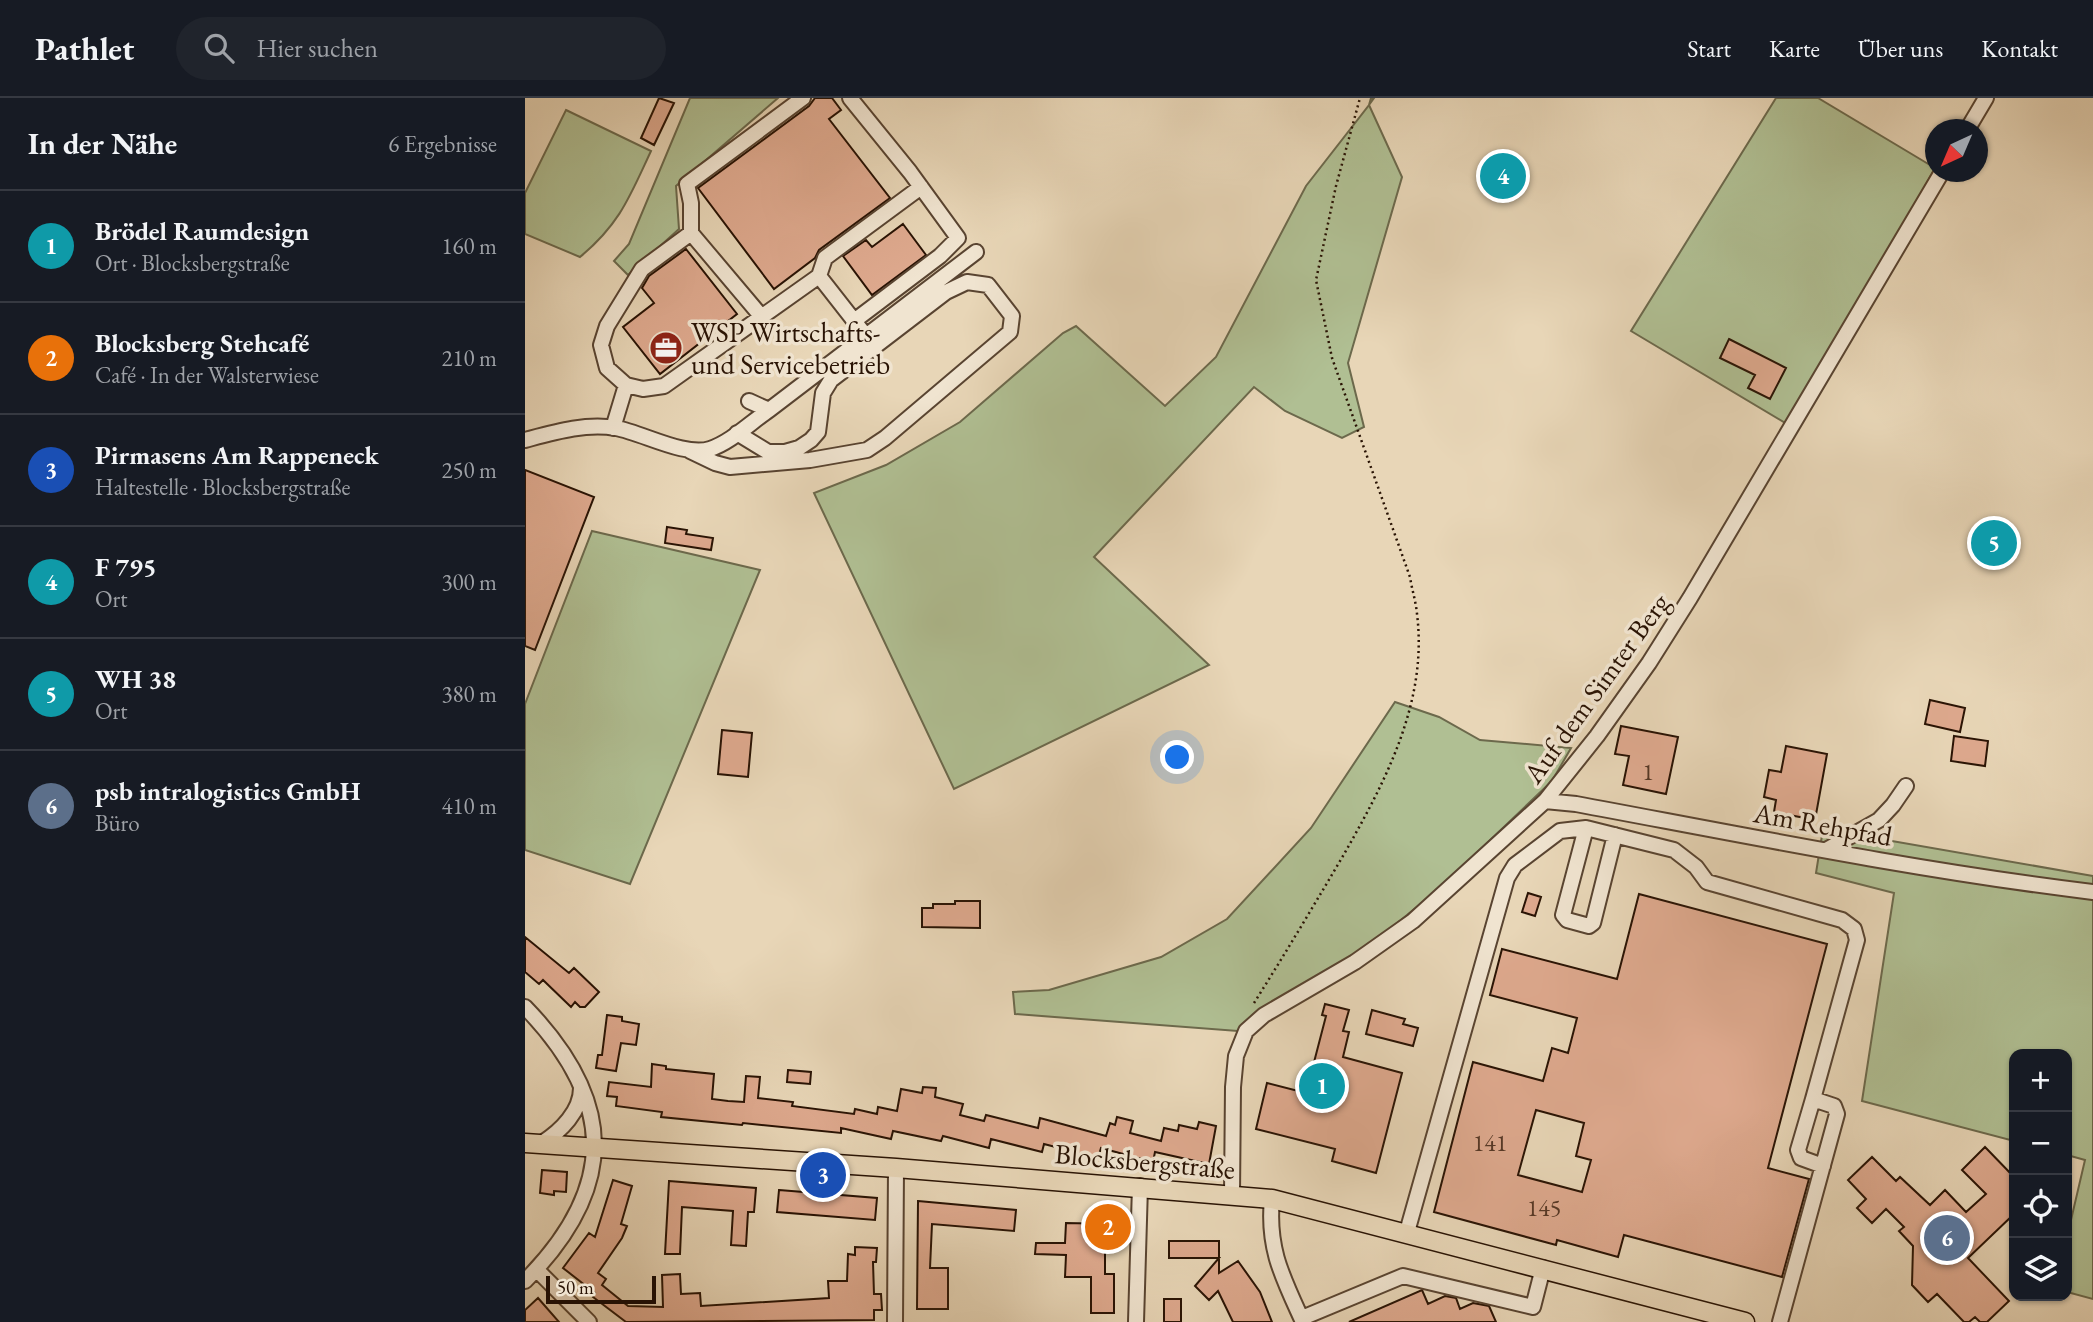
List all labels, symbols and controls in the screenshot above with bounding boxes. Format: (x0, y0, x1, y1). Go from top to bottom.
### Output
search box (176, 17, 666, 80)
text: Pathlet (35, 27, 134, 70)
icon: search (200, 29, 238, 67)
text: Hier suchen (256, 31, 378, 65)
text: Start (1687, 33, 1731, 64)
text: Karte (1769, 33, 1820, 64)
text: Über uns (1858, 33, 1943, 64)
text: Kontakt (1981, 33, 2058, 64)
north arrow (1925, 119, 1988, 182)
text: In der Nähe (28, 124, 177, 163)
text: 6 Ergebnisse (388, 129, 497, 159)
pin: 4 (1480, 150, 1526, 202)
text: Brödel Raumdesign (95, 214, 309, 248)
text: 1 (45, 231, 57, 261)
text: 160 m (441, 231, 497, 261)
text: Ort · Blocksbergstraße (95, 248, 290, 278)
place label: WSP Wirtschafts- und Servicebetrieb (691, 314, 890, 382)
text: Blocksberg Stehcafé (95, 326, 309, 360)
office icon: WSP Wirtschafts- und Servicebetrieb (647, 329, 685, 367)
text: 2 (45, 343, 57, 373)
text: 210 m (441, 343, 497, 373)
text: Café · In der Walsterwiese (95, 360, 319, 390)
text: Pirmasens Am Rappeneck (95, 438, 379, 472)
text: 3 (45, 455, 57, 485)
text: 250 m (441, 455, 497, 485)
text: Haltestelle · Blocksbergstraße (95, 472, 351, 502)
pin: 5 (1971, 517, 2017, 569)
text: F 795 (95, 550, 157, 584)
text: 4 (45, 567, 57, 597)
text: 300 m (441, 567, 497, 597)
text: Ort (95, 584, 127, 614)
street label: Auf dem Simter Berg (1514, 585, 1678, 791)
text: WH 38 (95, 662, 176, 696)
text: 5 (45, 679, 57, 709)
text: 380 m (441, 679, 497, 709)
text: Ort (95, 696, 127, 726)
your location (1160, 740, 1194, 774)
house number: 1 (1642, 756, 1654, 787)
text: psb intralogistics GmbH (95, 774, 360, 808)
text: 6 (45, 791, 57, 821)
text: 410 m (441, 791, 497, 821)
street label: Am Rehpfad (1750, 794, 1896, 854)
text: Büro (95, 808, 140, 838)
map controls (2009, 1049, 2072, 1301)
button: + (2009, 1049, 2072, 1112)
pin: 1 (1299, 1060, 1345, 1112)
button: − (2009, 1112, 2072, 1175)
house number: 141 (1473, 1127, 1507, 1158)
street label: Blocksbergstraße (1053, 1135, 1237, 1187)
pin: 3 (800, 1149, 846, 1201)
button: locate (2009, 1175, 2072, 1238)
house number: 145 (1527, 1192, 1561, 1223)
pin: 2 (1085, 1201, 1131, 1253)
pin: 6 (1924, 1212, 1970, 1264)
button: layers (2009, 1238, 2072, 1301)
scale bar (546, 1273, 656, 1305)
text: 50 m (557, 1275, 594, 1300)

